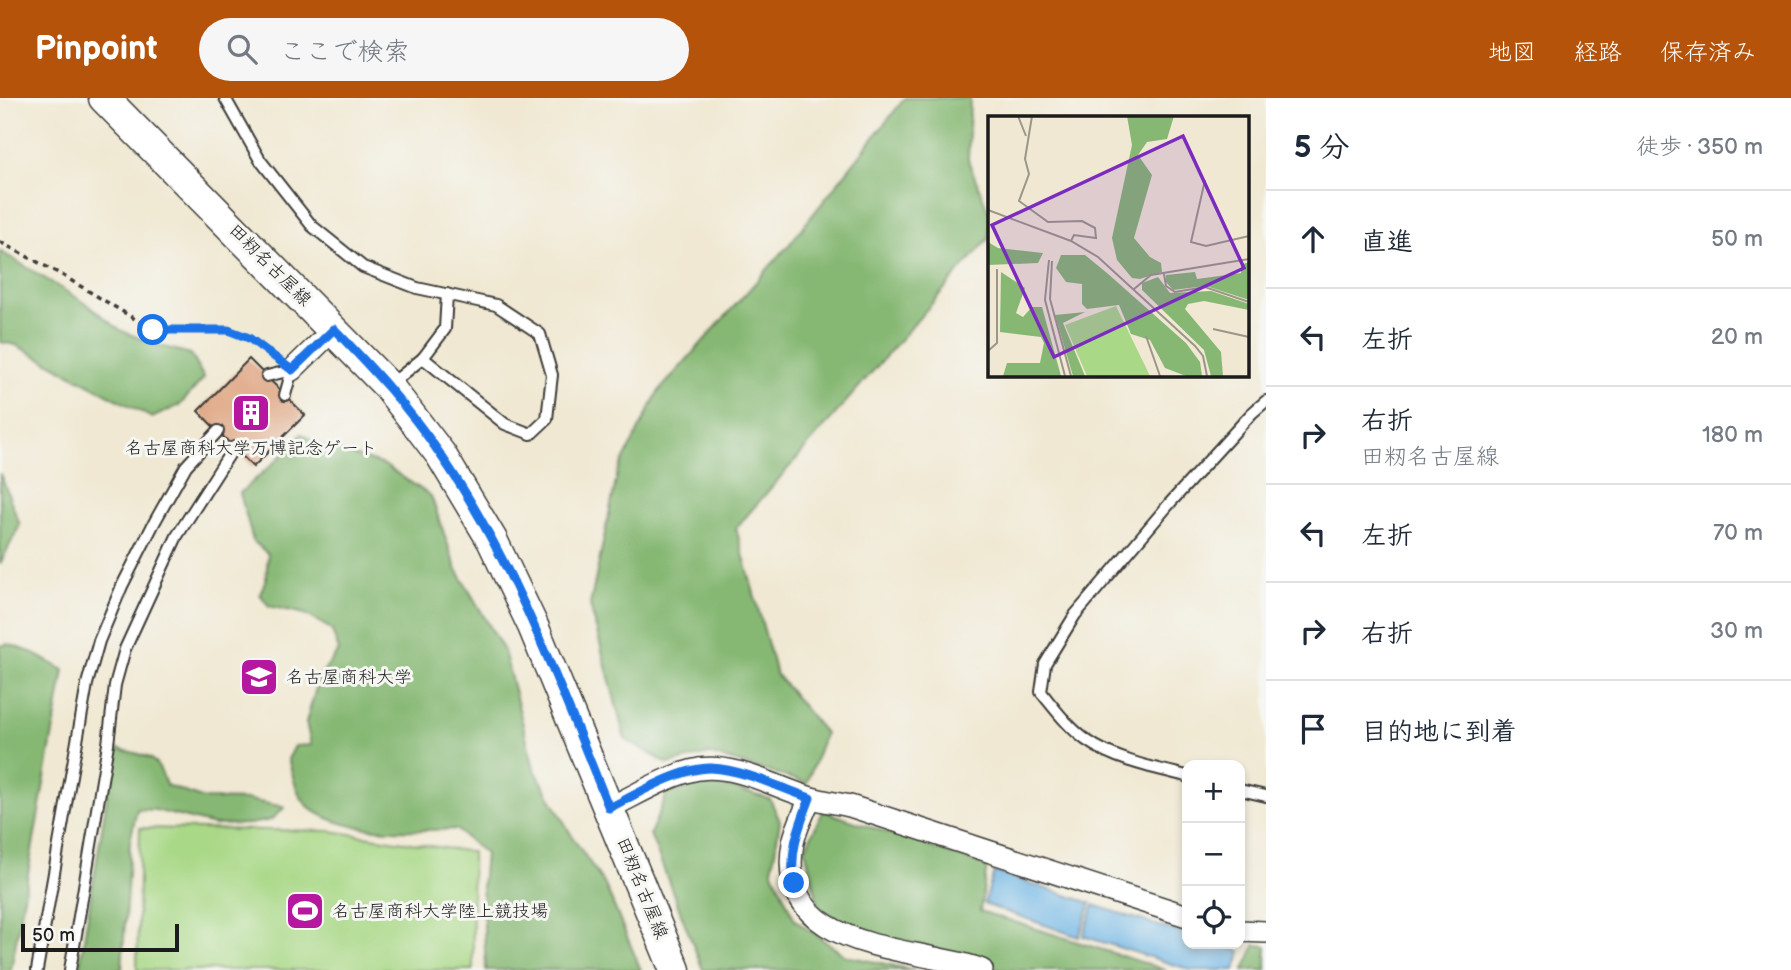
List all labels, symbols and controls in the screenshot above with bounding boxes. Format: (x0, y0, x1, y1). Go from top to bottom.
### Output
search box (199, 18, 689, 81)
text: Pinpoint (35, 29, 157, 69)
icon: search (223, 30, 261, 68)
text: ここで検索 (279, 37, 409, 68)
text: 地図 (1488, 38, 1536, 67)
text: 経路 (1574, 38, 1622, 67)
text: 保存済み (1660, 38, 1756, 67)
inset map (988, 116, 1248, 376)
text: 5 分 (1294, 130, 1349, 166)
text: 徒歩 · 350 m (1636, 133, 1763, 161)
street label: 田籾名古屋線 (224, 219, 316, 311)
icon: ahead (1294, 220, 1332, 258)
text: 50 m (1711, 225, 1763, 253)
text: 直進 (1361, 227, 1413, 258)
route start (137, 314, 168, 345)
icon: left (1294, 318, 1332, 356)
text: 20 m (1711, 323, 1763, 351)
text: 左折 (1361, 325, 1413, 356)
building icon: 名古屋商科大学万博記念ゲート (230, 392, 272, 434)
text: 右折 (1361, 406, 1413, 437)
icon: right (1294, 416, 1332, 454)
text: 180 m (1702, 421, 1763, 449)
place label: 名古屋商科大学万博記念ゲート (125, 438, 377, 459)
text: 田籾名古屋線 (1361, 443, 1499, 471)
icon: left (1294, 514, 1332, 552)
text: 70 m (1713, 519, 1763, 547)
text: 左折 (1361, 521, 1413, 552)
icon: right (1294, 612, 1332, 650)
text: 30 m (1710, 617, 1763, 645)
text: 右折 (1361, 619, 1413, 650)
school or university icon: 名古屋商科大学 (238, 656, 280, 698)
place label: 名古屋商科大学 (286, 667, 412, 688)
icon: arrive (1294, 710, 1332, 748)
text: 目的地に到着 (1361, 717, 1517, 748)
map controls (1182, 760, 1245, 949)
button: + (1182, 760, 1245, 823)
button: − (1182, 823, 1245, 886)
street label: 田籾名古屋線 (612, 834, 672, 942)
route end (778, 867, 809, 898)
button: locate (1182, 886, 1245, 949)
sports icon: 名古屋商科大学陸上競技場 (284, 890, 326, 932)
place label: 名古屋商科大学陸上競技場 (332, 901, 548, 922)
scale bar (21, 921, 178, 953)
text: 50 m (32, 924, 75, 947)

